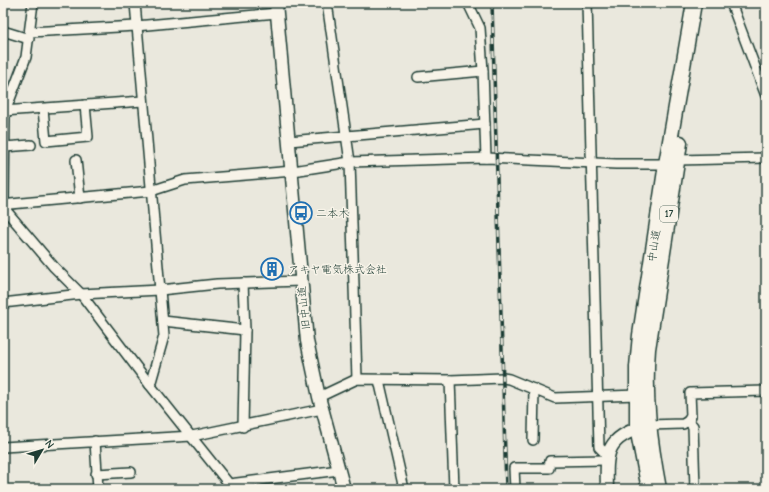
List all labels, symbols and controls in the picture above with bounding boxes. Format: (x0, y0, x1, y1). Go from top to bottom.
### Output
bus stop icon: 二本木 (288, 200, 314, 226)
road number: 17 (660, 206, 678, 222)
place label: 二本木 (316, 207, 349, 220)
street label: 中山道 (645, 229, 663, 263)
building icon: アキヤ電気株式会社 (259, 256, 285, 282)
place label: アキヤ電気株式会社 (288, 263, 387, 276)
street label: 旧中山道 (295, 285, 313, 331)
north arrow (22, 430, 62, 470)
text: N (42, 437, 57, 451)

